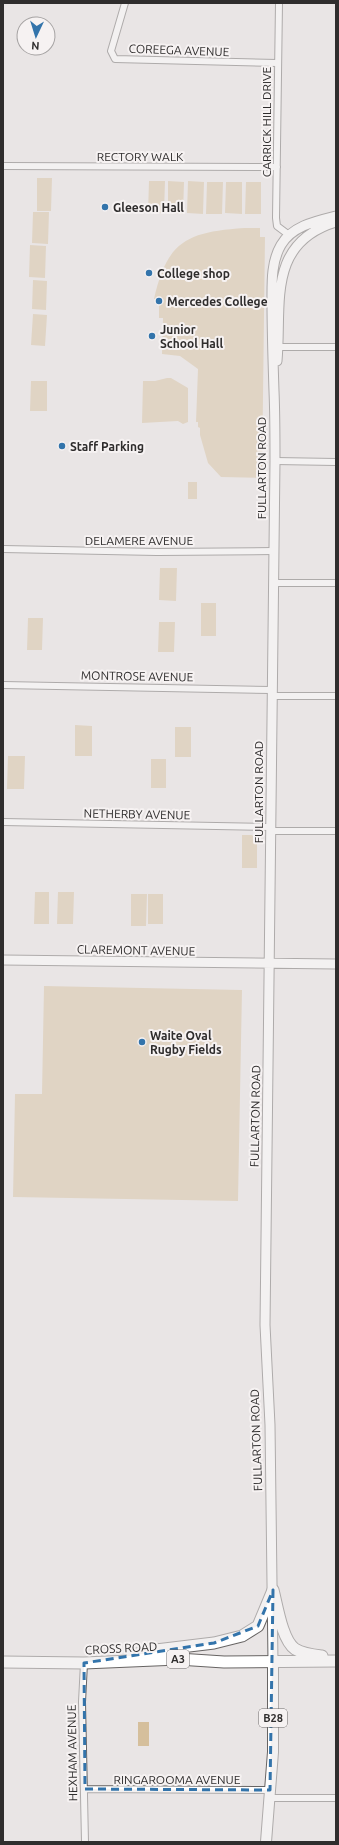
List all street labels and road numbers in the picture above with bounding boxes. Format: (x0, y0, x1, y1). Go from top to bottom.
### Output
street label: COREEGA AVENUE (128, 42, 230, 58)
street label: CARRICK HILL DRIVE (260, 66, 273, 177)
street label: RECTORY WALK (97, 150, 184, 163)
street label: FULLARTON ROAD (255, 417, 268, 519)
street label: DELAMERE AVENUE (85, 534, 194, 547)
street label: MONTROSE AVENUE (81, 669, 194, 683)
street label: FULLARTON ROAD (252, 741, 265, 843)
street label: NETHERBY AVENUE (84, 807, 191, 821)
street label: CLAREMONT AVENUE (77, 942, 196, 958)
street label: FULLARTON ROAD (248, 1065, 262, 1167)
street label: FULLARTON ROAD (248, 1389, 264, 1491)
street label: CROSS ROAD (85, 1640, 157, 1656)
road number: A3 (167, 1650, 189, 1668)
street label: HEXHAM AVENUE (65, 1704, 79, 1802)
road number: B28 (259, 1709, 287, 1727)
street label: RINGAROOMA AVENUE (114, 1773, 241, 1786)

